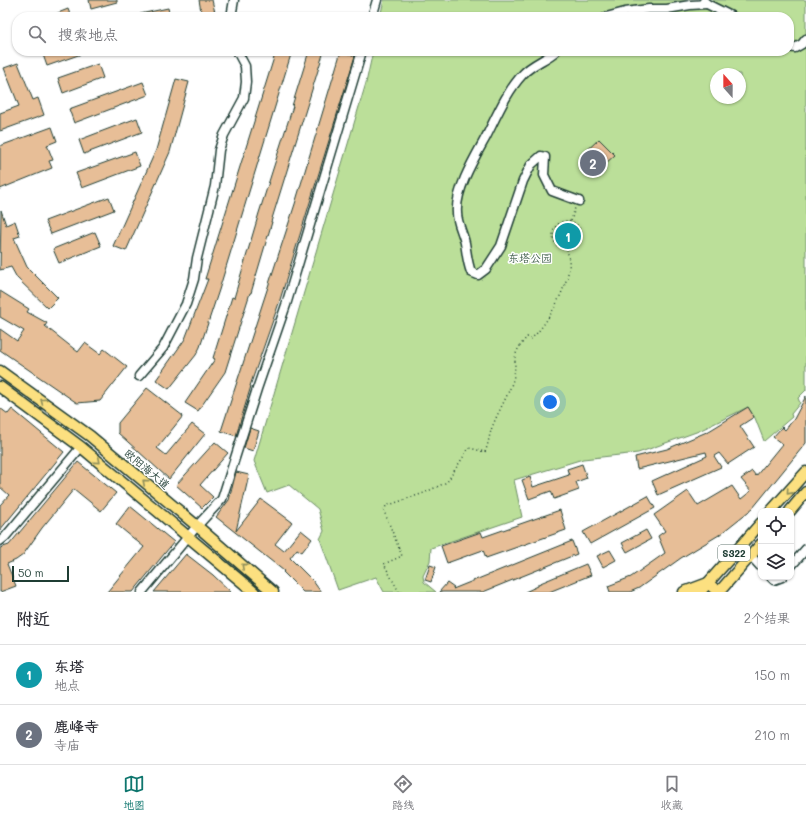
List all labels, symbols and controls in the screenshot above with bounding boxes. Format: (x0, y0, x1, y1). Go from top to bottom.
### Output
search box (12, 12, 794, 56)
icon: search (26, 23, 48, 45)
text: 搜索地点 (58, 24, 118, 44)
north arrow (710, 68, 746, 104)
pin: 2 (580, 148, 606, 178)
pin: 1 (555, 221, 581, 251)
park label: 东塔公园 (508, 250, 552, 265)
your location (540, 392, 560, 412)
one-way arrow (40, 399, 47, 406)
street label: 欧阳海大道 (121, 445, 173, 492)
one-way arrow (94, 456, 101, 463)
one-way arrow (142, 480, 149, 487)
one-way arrow (786, 487, 793, 494)
map controls (758, 508, 794, 580)
button: locate (758, 508, 794, 544)
button: layers (758, 544, 794, 580)
road number: S322 (718, 545, 750, 561)
one-way arrow (241, 563, 249, 571)
scale bar (12, 564, 69, 583)
text: 50 m (18, 565, 44, 580)
text: 附近 (16, 607, 50, 629)
text: 2个结果 (744, 609, 790, 626)
text: 东塔 (54, 656, 84, 676)
text: 1 (26, 666, 32, 683)
text: 150 m (754, 666, 790, 683)
text: 地点 (54, 676, 80, 693)
text: 鹿峰寺 (54, 716, 99, 736)
text: 2 (25, 726, 33, 743)
text: 210 m (754, 726, 790, 743)
text: 寺庙 (54, 736, 80, 753)
tab: 地图 (123, 773, 145, 812)
tab: 路线 (392, 773, 414, 812)
tab: 收藏 (661, 773, 683, 812)

